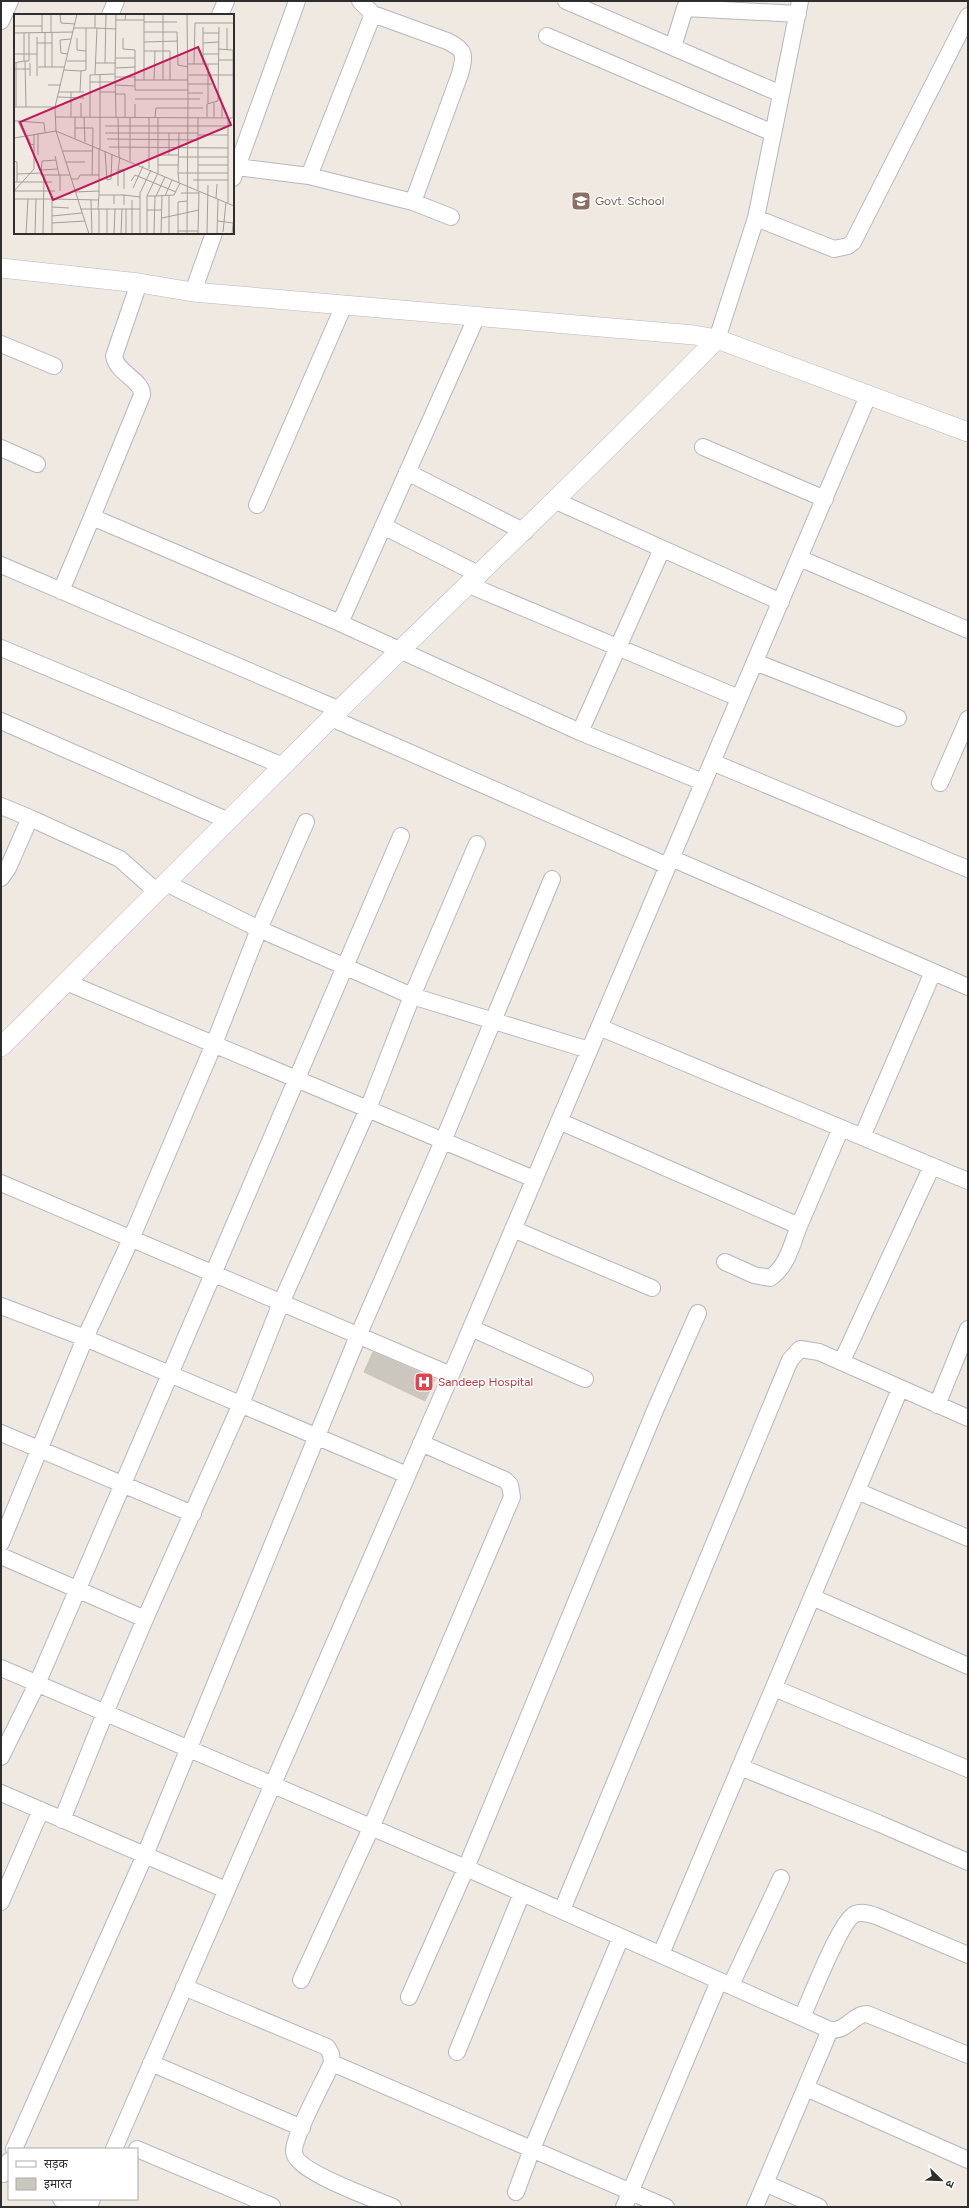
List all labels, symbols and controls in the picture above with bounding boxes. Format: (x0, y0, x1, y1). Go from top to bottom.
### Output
inset map (14, 14, 234, 234)
school or university icon: Govt. School (570, 190, 592, 212)
place label: Govt. School (595, 194, 664, 208)
hospital icon: Sandeep Hospital (413, 1371, 435, 1393)
place label: Sandeep Hospital (438, 1375, 533, 1389)
legend (8, 2148, 138, 2200)
text: सड़क (44, 2157, 69, 2171)
north arrow (921, 2160, 961, 2200)
text: इमारत (44, 2177, 73, 2191)
text: उ (942, 2178, 957, 2190)

